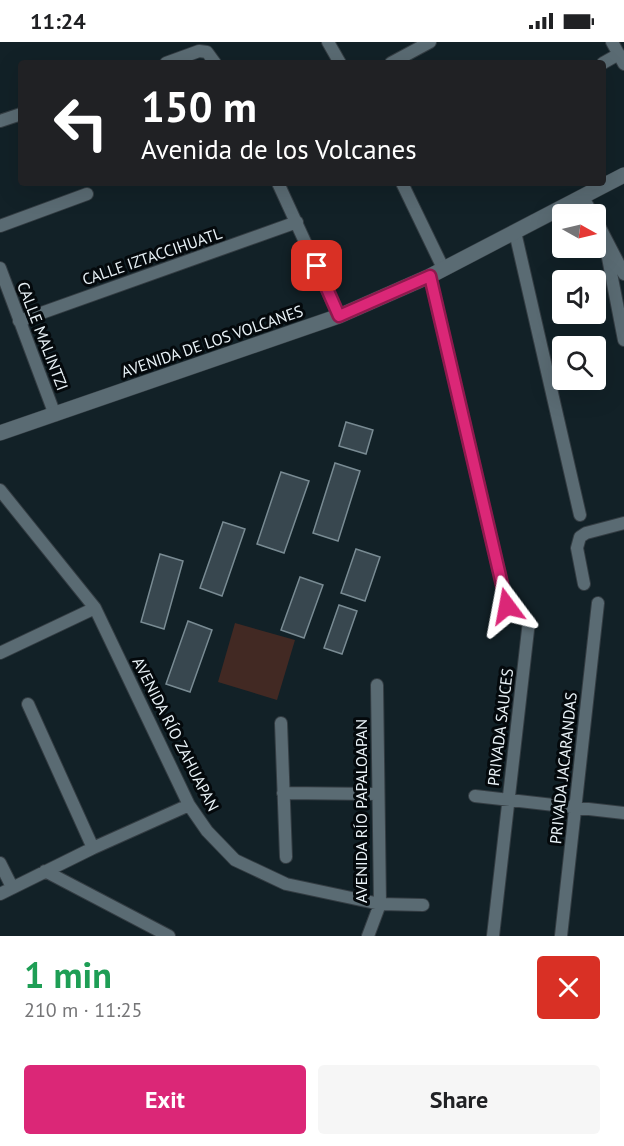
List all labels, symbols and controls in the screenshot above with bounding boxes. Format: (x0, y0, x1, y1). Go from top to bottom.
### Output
text: 11:24 (30, 7, 86, 35)
text: 150 m (141, 79, 257, 134)
icon: left (42, 84, 120, 162)
text: Avenida de los Volcanes (141, 132, 417, 166)
north arrow (552, 204, 606, 258)
map controls (552, 204, 606, 390)
street label: CALLE IZTACCIHUATL (80, 223, 224, 289)
pin (291, 240, 342, 291)
icon: arrive (300, 249, 333, 282)
button: sound (552, 270, 606, 324)
street label: CALLE MALINTZI (13, 279, 73, 393)
street label: AVENIDA DE LOS VOLCANES (118, 300, 306, 382)
button: search (552, 336, 606, 390)
position arrow (475, 574, 539, 638)
street label: AVENIDA RÍO ZAHUAPAN (128, 654, 224, 814)
street label: PRIVADA SAUCES (483, 667, 517, 787)
street label: PRIVADA JACARANDAS (545, 691, 581, 845)
street label: AVENIDA RÍO PAPALOAPAN (351, 719, 371, 903)
text: 1 min (24, 951, 112, 998)
button: close (537, 956, 600, 1019)
text: 210 m · 11:25 (24, 997, 142, 1023)
button: Exit (24, 1065, 306, 1134)
button: Share (318, 1065, 600, 1134)

